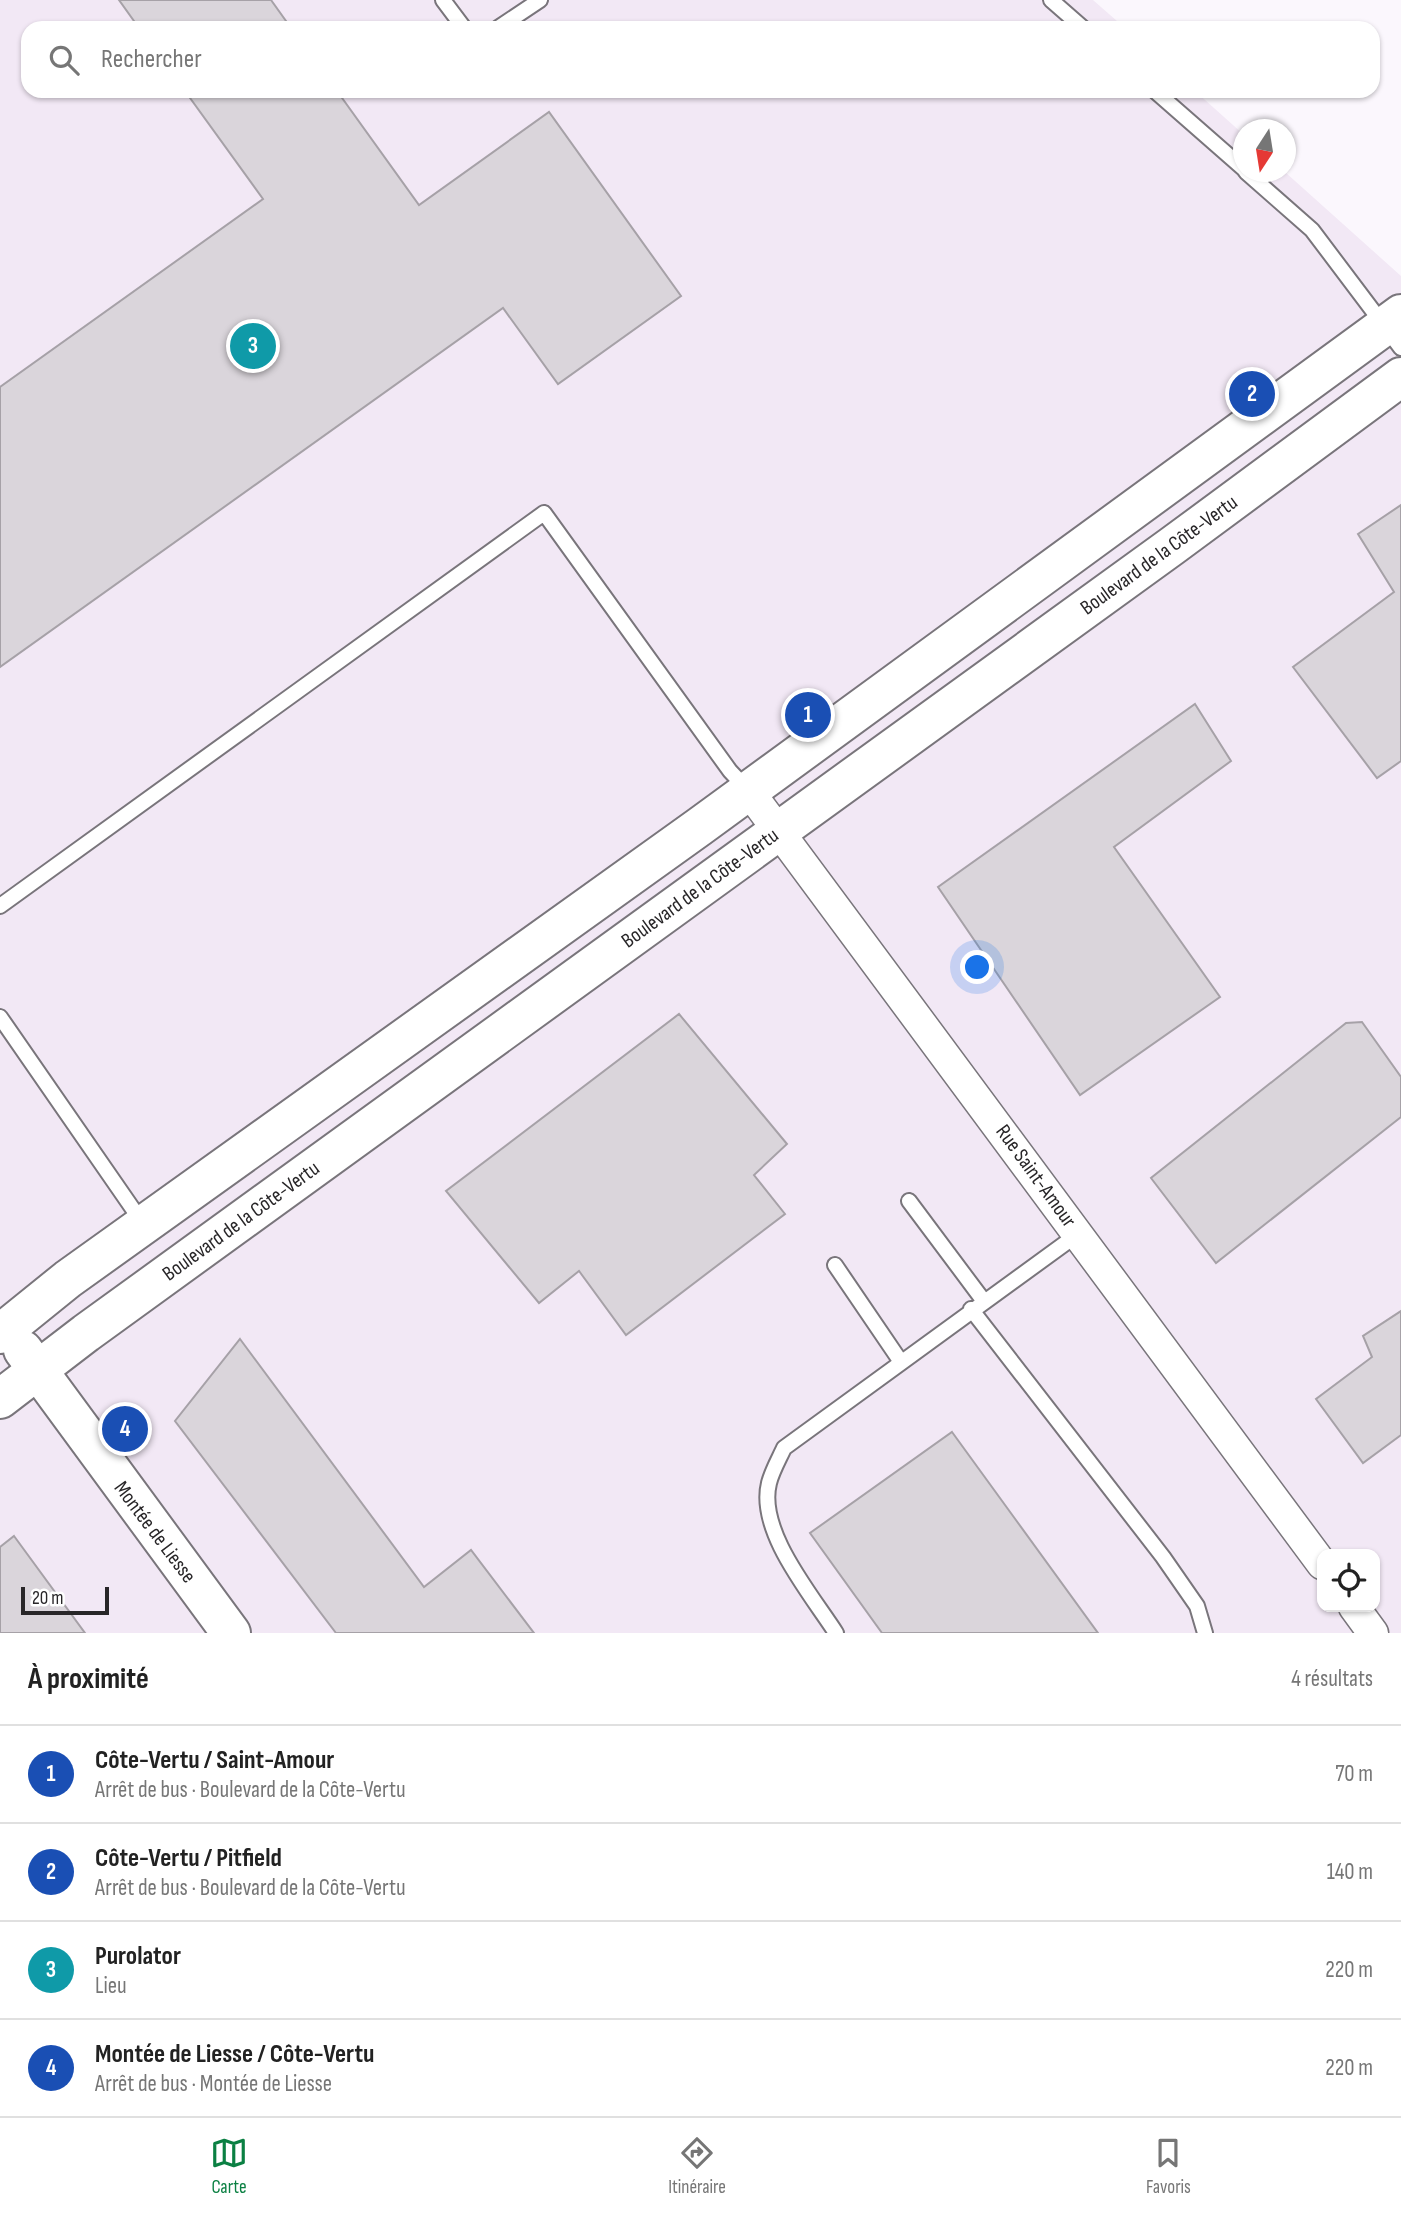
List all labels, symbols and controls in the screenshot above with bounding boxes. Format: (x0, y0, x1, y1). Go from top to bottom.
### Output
search box (21, 21, 1380, 98)
icon: search (45, 41, 83, 79)
text: Rechercher (101, 44, 202, 75)
north arrow (1233, 119, 1296, 182)
pin: 3 (230, 320, 276, 372)
pin: 2 (1229, 368, 1275, 420)
street label: Boulevard de la Côte-Vertu (1076, 490, 1242, 620)
pin: 1 (785, 689, 831, 741)
street label: Boulevard de la Côte-Vertu (617, 823, 783, 953)
your location (960, 950, 994, 984)
street label: Rue Saint-Amour (990, 1120, 1082, 1232)
street label: Boulevard de la Côte-Vertu (158, 1156, 324, 1286)
pin: 4 (102, 1403, 148, 1455)
street label: Montée de Liesse (109, 1476, 201, 1588)
map controls (1317, 1549, 1380, 1612)
button: locate (1317, 1549, 1380, 1612)
scale bar (21, 1584, 108, 1616)
text: 20 m (32, 1587, 64, 1610)
text: À proximité (28, 1661, 149, 1697)
text: 4 résultats (1291, 1665, 1373, 1693)
text: Côte-Vertu / Saint-Amour (95, 1745, 334, 1776)
text: 1 (46, 1760, 56, 1788)
text: 70 m (1335, 1760, 1373, 1788)
text: Arrêt de bus · Boulevard de la Côte-Vertu (95, 1776, 406, 1804)
text: Côte-Vertu / Pitfield (95, 1843, 282, 1874)
text: 2 (46, 1858, 56, 1886)
text: 140 m (1327, 1858, 1373, 1886)
text: Arrêt de bus · Boulevard de la Côte-Vertu (95, 1874, 406, 1902)
text: Purolator (95, 1941, 181, 1972)
text: 3 (46, 1956, 56, 1984)
text: 220 m (1325, 1956, 1373, 1984)
text: Lieu (95, 1972, 127, 2000)
text: Montée de Liesse / Côte-Vertu (95, 2039, 374, 2070)
text: 4 (46, 2054, 56, 2082)
text: 220 m (1325, 2054, 1373, 2082)
text: Arrêt de bus · Montée de Liesse (95, 2070, 332, 2098)
tab: Carte (210, 2134, 248, 2199)
tab: Itinéraire (668, 2134, 726, 2199)
tab: Favoris (1146, 2134, 1191, 2199)

